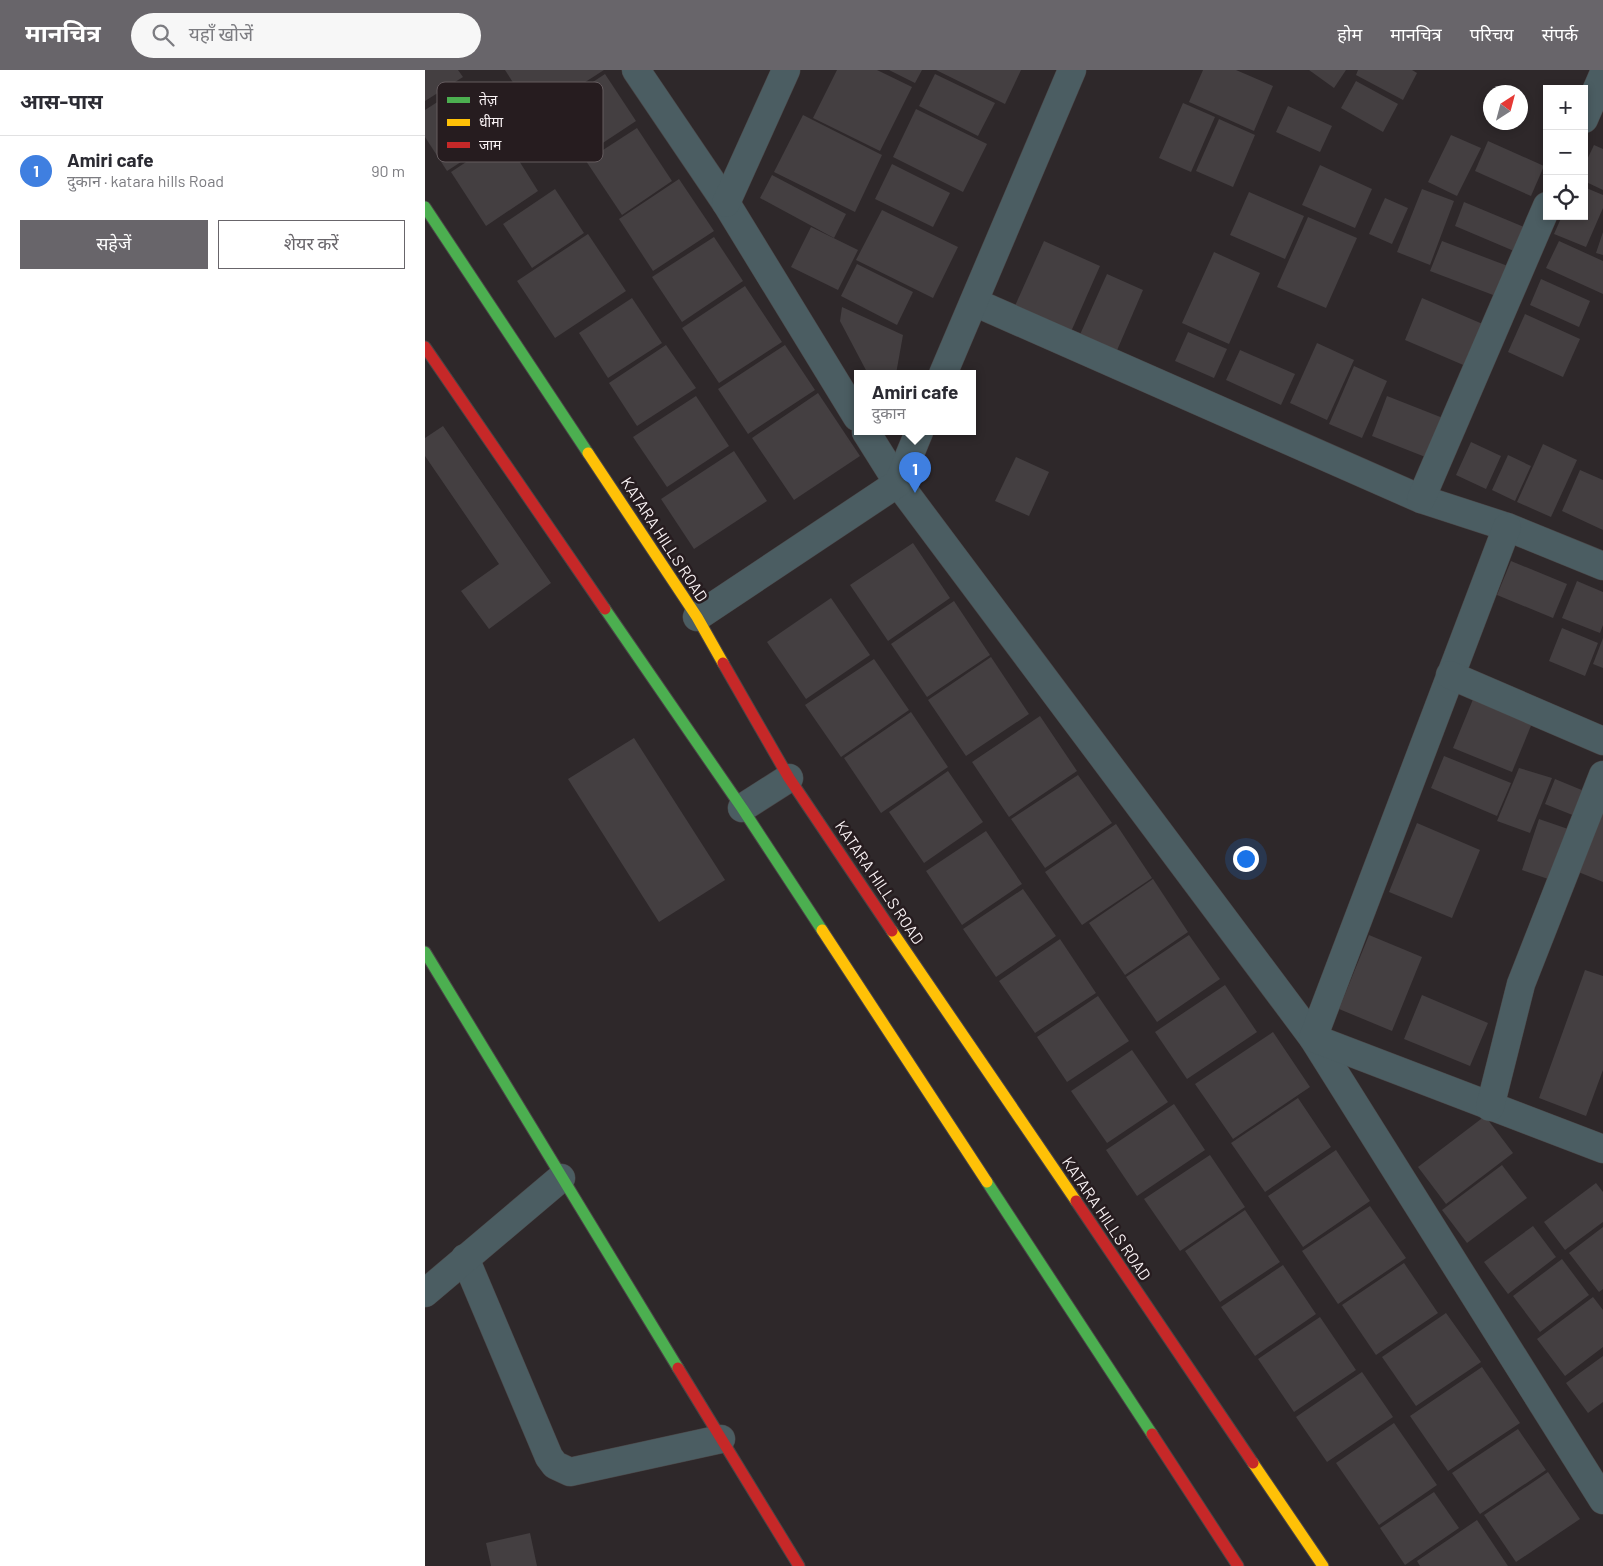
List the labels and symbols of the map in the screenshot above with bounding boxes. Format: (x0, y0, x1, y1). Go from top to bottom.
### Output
legend (437, 82, 603, 162)
north arrow (1483, 85, 1528, 130)
text: तेज़ (479, 91, 498, 108)
text: धीमा (479, 113, 504, 130)
text: जाम (479, 136, 502, 153)
pin: 1 (899, 452, 931, 493)
street label: KATARA HILLS ROAD (618, 473, 712, 605)
street label: KATARA HILLS ROAD (832, 817, 928, 947)
your location (1233, 846, 1259, 872)
street label: KATARA HILLS ROAD (1059, 1153, 1155, 1283)

